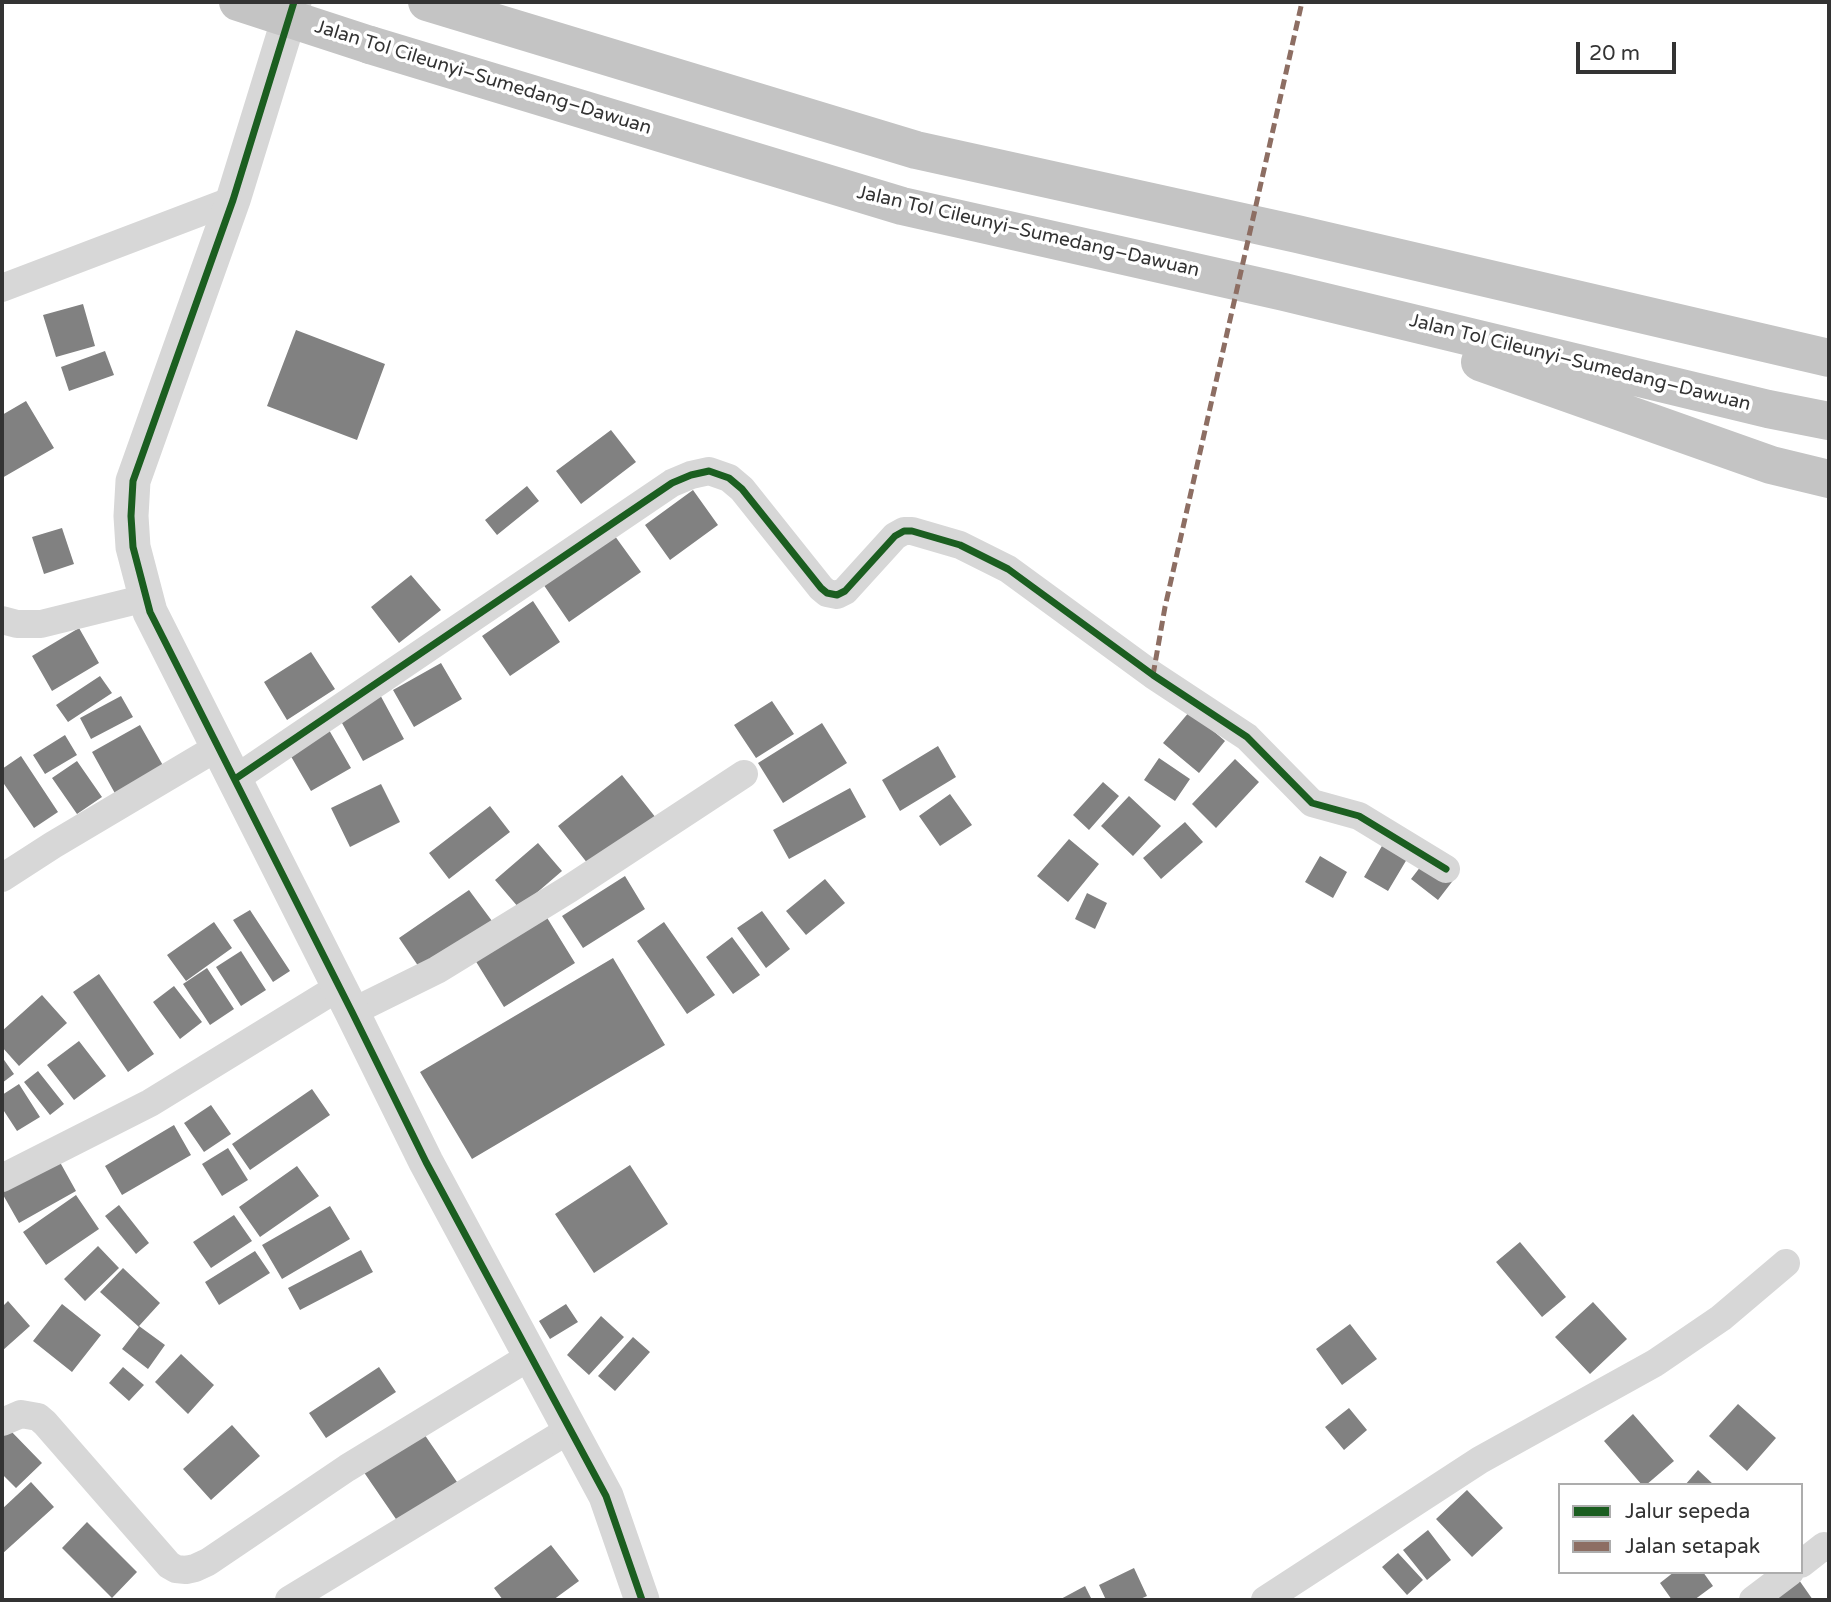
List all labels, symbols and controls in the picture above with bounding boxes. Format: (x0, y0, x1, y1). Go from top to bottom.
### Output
street label: Jalan Tol Cileunyi–Sumedang–Dawuan (312, 16, 654, 140)
scale bar (1579, 28, 1679, 72)
text: 20 m (1589, 41, 1640, 66)
street label: Jalan Tol Cileunyi–Sumedang–Dawuan (854, 181, 1202, 283)
street label: Jalan Tol Cileunyi–Sumedang–Dawuan (1407, 309, 1753, 417)
legend (1558, 1483, 1803, 1574)
text: Jalur sepeda (1625, 1499, 1750, 1524)
text: Jalan setapak (1625, 1534, 1760, 1559)

